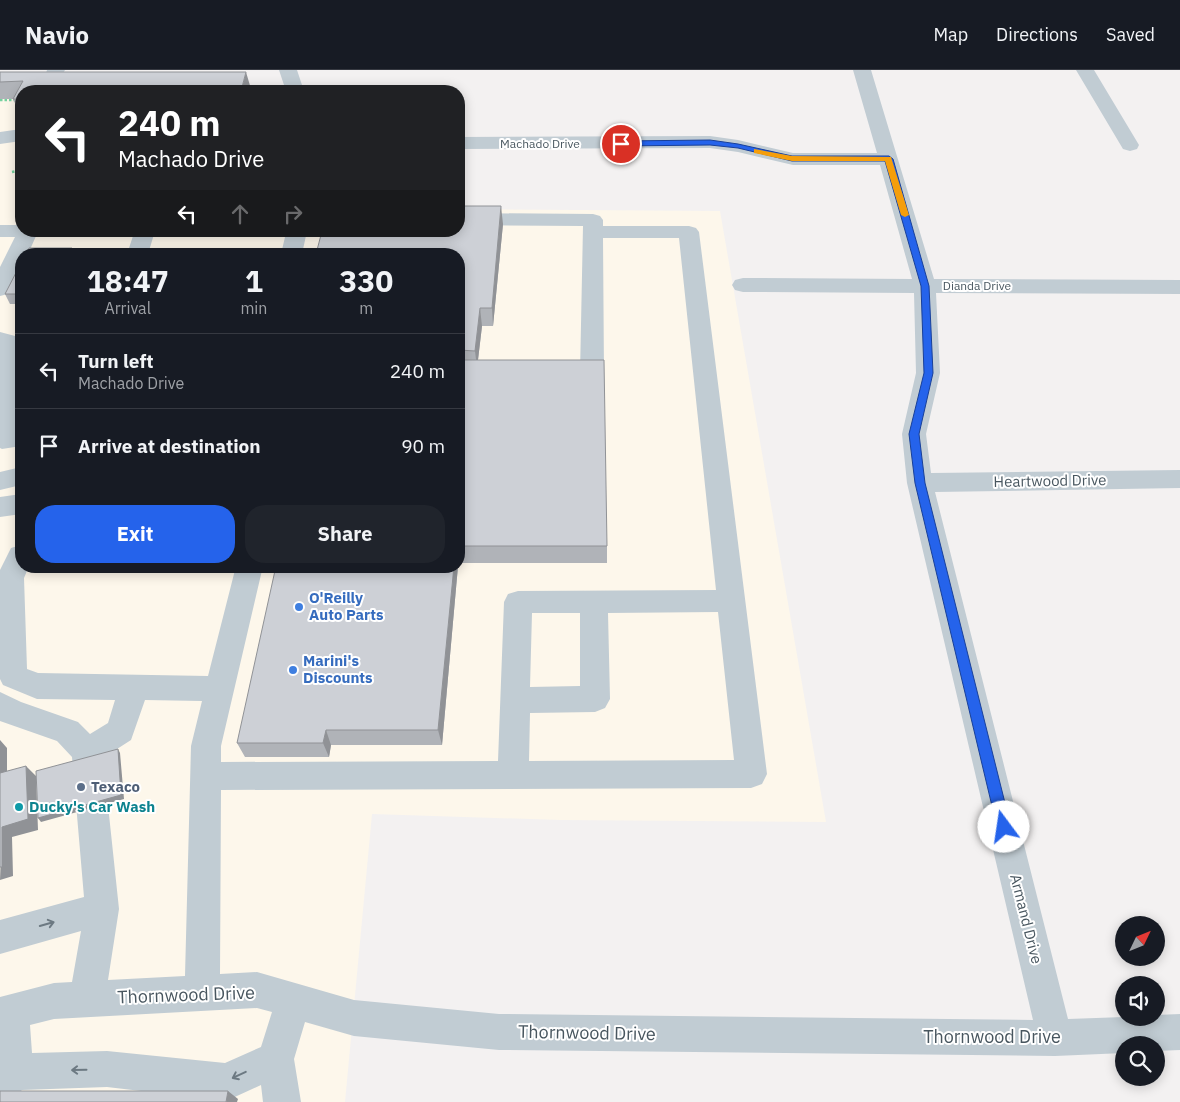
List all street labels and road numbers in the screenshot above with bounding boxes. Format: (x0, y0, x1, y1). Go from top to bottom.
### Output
street label: Machado Drive (500, 136, 580, 151)
street label: Dianda Drive (943, 278, 1012, 293)
street label: Heartwood Drive (993, 470, 1107, 491)
street label: Armand Drive (1006, 872, 1047, 966)
street label: Thornwood Drive (117, 981, 255, 1008)
street label: Thornwood Drive (518, 1020, 656, 1045)
street label: Thornwood Drive (923, 1025, 1061, 1048)

